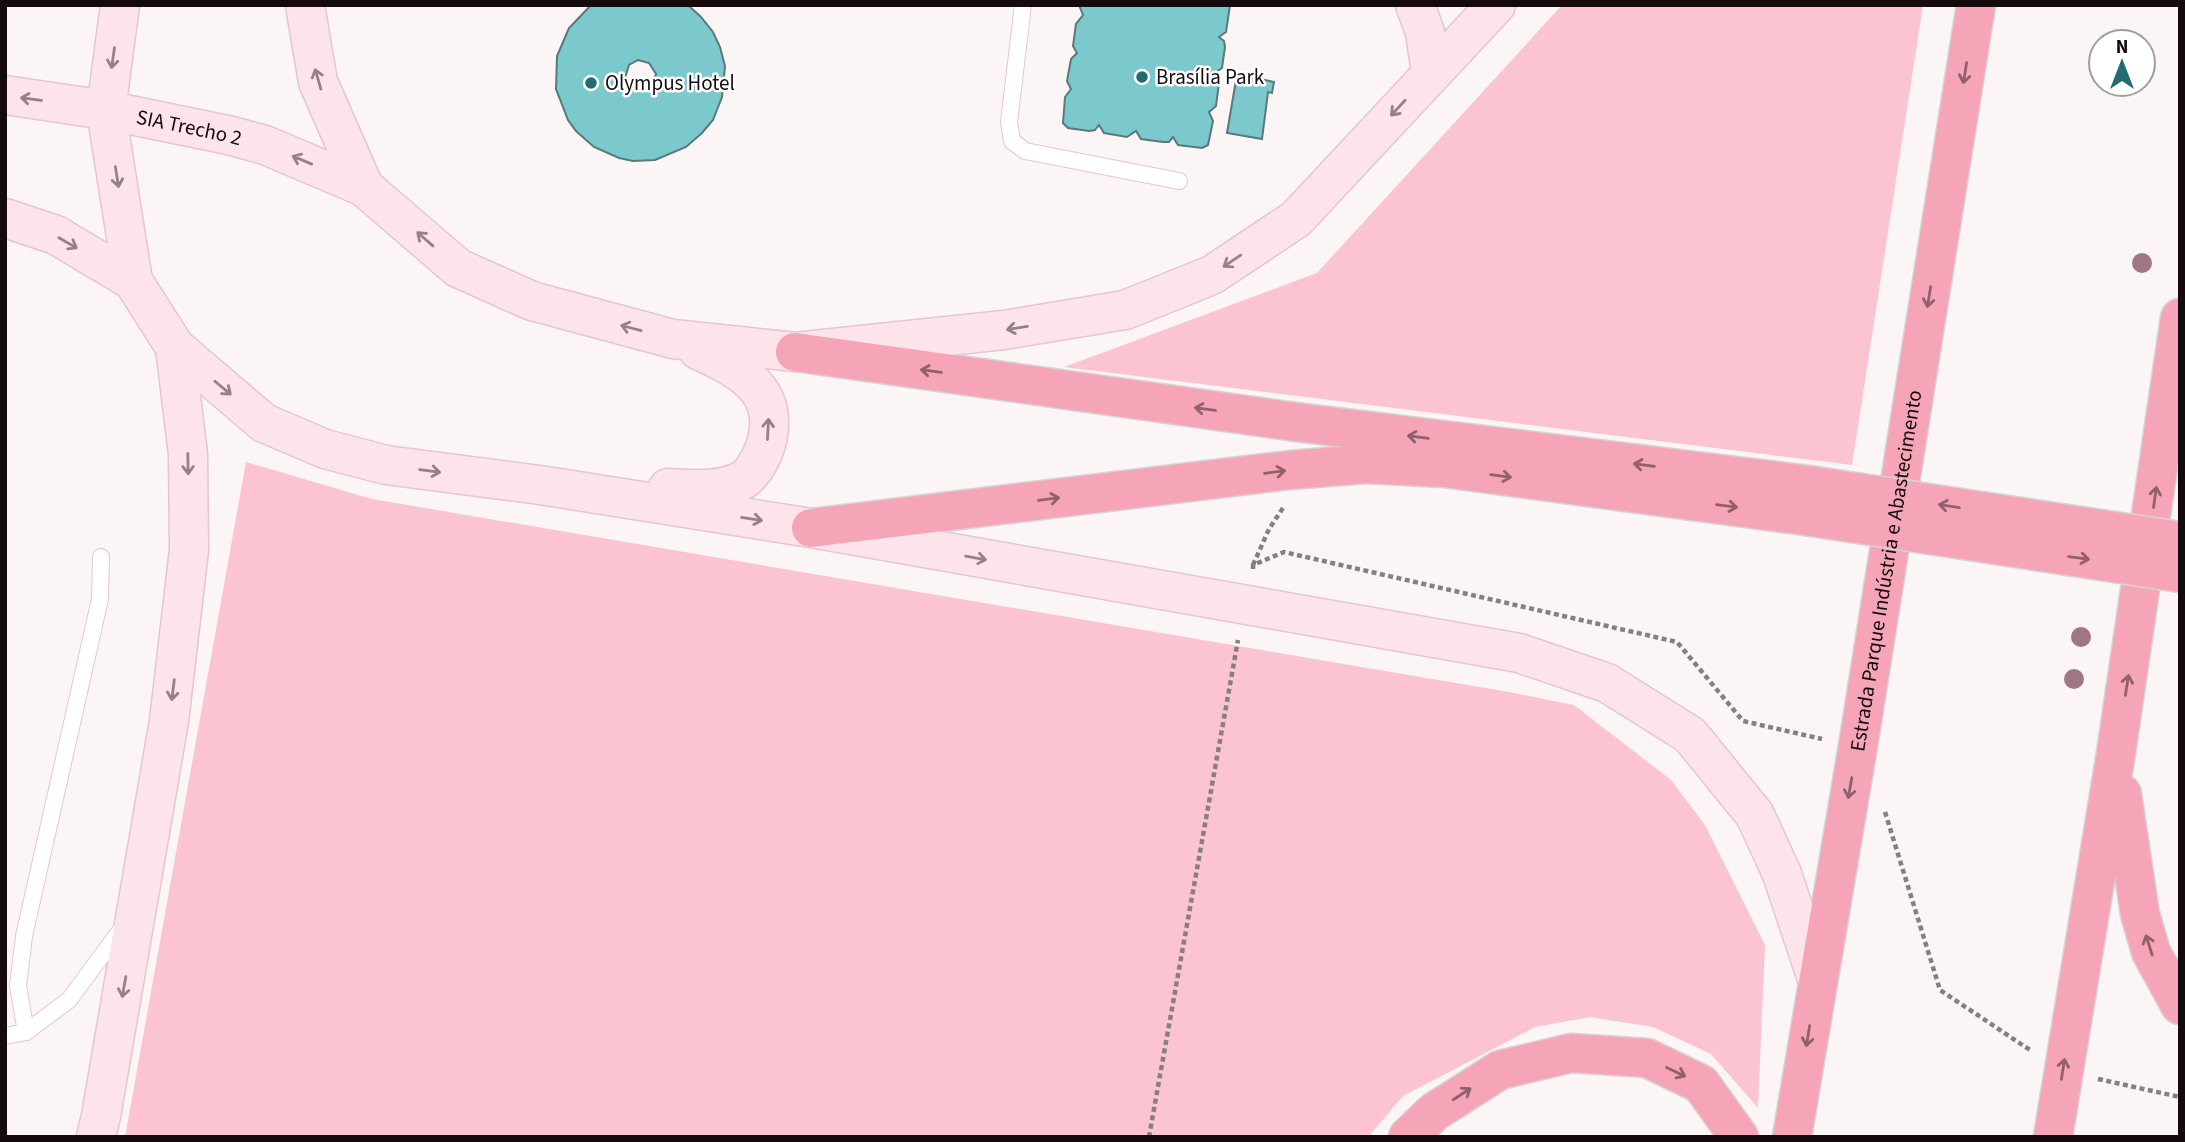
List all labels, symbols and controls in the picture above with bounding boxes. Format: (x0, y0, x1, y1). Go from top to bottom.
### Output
north arrow (2087, 28, 2157, 98)
text: N (2116, 34, 2128, 61)
one-way arrow (107, 46, 120, 69)
one-way arrow (1958, 61, 1971, 84)
place label: Brasília Park (1156, 62, 1265, 92)
place label: Olympus Hotel (605, 68, 735, 98)
one-way arrow (311, 69, 324, 91)
marker: Brasília Park (1134, 69, 1150, 85)
marker: Olympus Hotel (583, 75, 599, 91)
one-way arrow (21, 92, 43, 105)
one-way arrow (1390, 99, 1407, 116)
street label: SIA Trecho 2 (134, 102, 245, 153)
one-way arrow (291, 153, 313, 166)
one-way arrow (111, 166, 124, 188)
one-way arrow (416, 231, 434, 247)
one-way arrow (58, 236, 78, 250)
one-way arrow (1223, 254, 1243, 268)
one-way arrow (1922, 285, 1935, 308)
one-way arrow (620, 321, 643, 334)
one-way arrow (1006, 322, 1029, 335)
one-way arrow (920, 364, 943, 377)
one-way arrow (214, 380, 232, 396)
street label: Estrada Parque Indústria e Abastecimento (1842, 388, 1929, 754)
one-way arrow (1194, 403, 1216, 416)
one-way arrow (762, 418, 775, 440)
one-way arrow (1407, 431, 1430, 444)
one-way arrow (181, 452, 195, 475)
one-way arrow (1633, 458, 1655, 471)
one-way arrow (418, 464, 441, 477)
one-way arrow (1263, 466, 1285, 479)
one-way arrow (1489, 469, 1512, 482)
one-way arrow (2148, 486, 2161, 509)
one-way arrow (1037, 493, 1060, 506)
one-way arrow (1938, 499, 1961, 512)
one-way arrow (1715, 500, 1737, 513)
one-way arrow (740, 513, 763, 526)
one-way arrow (964, 551, 987, 565)
one-way arrow (2067, 552, 2090, 565)
one-way arrow (2121, 674, 2134, 697)
one-way arrow (166, 678, 179, 701)
one-way arrow (1843, 776, 1856, 799)
one-way arrow (2142, 934, 2154, 956)
one-way arrow (117, 975, 130, 998)
one-way arrow (1801, 1024, 1814, 1047)
one-way arrow (2057, 1058, 2070, 1081)
one-way arrow (1665, 1065, 1686, 1079)
one-way arrow (1451, 1087, 1471, 1101)

